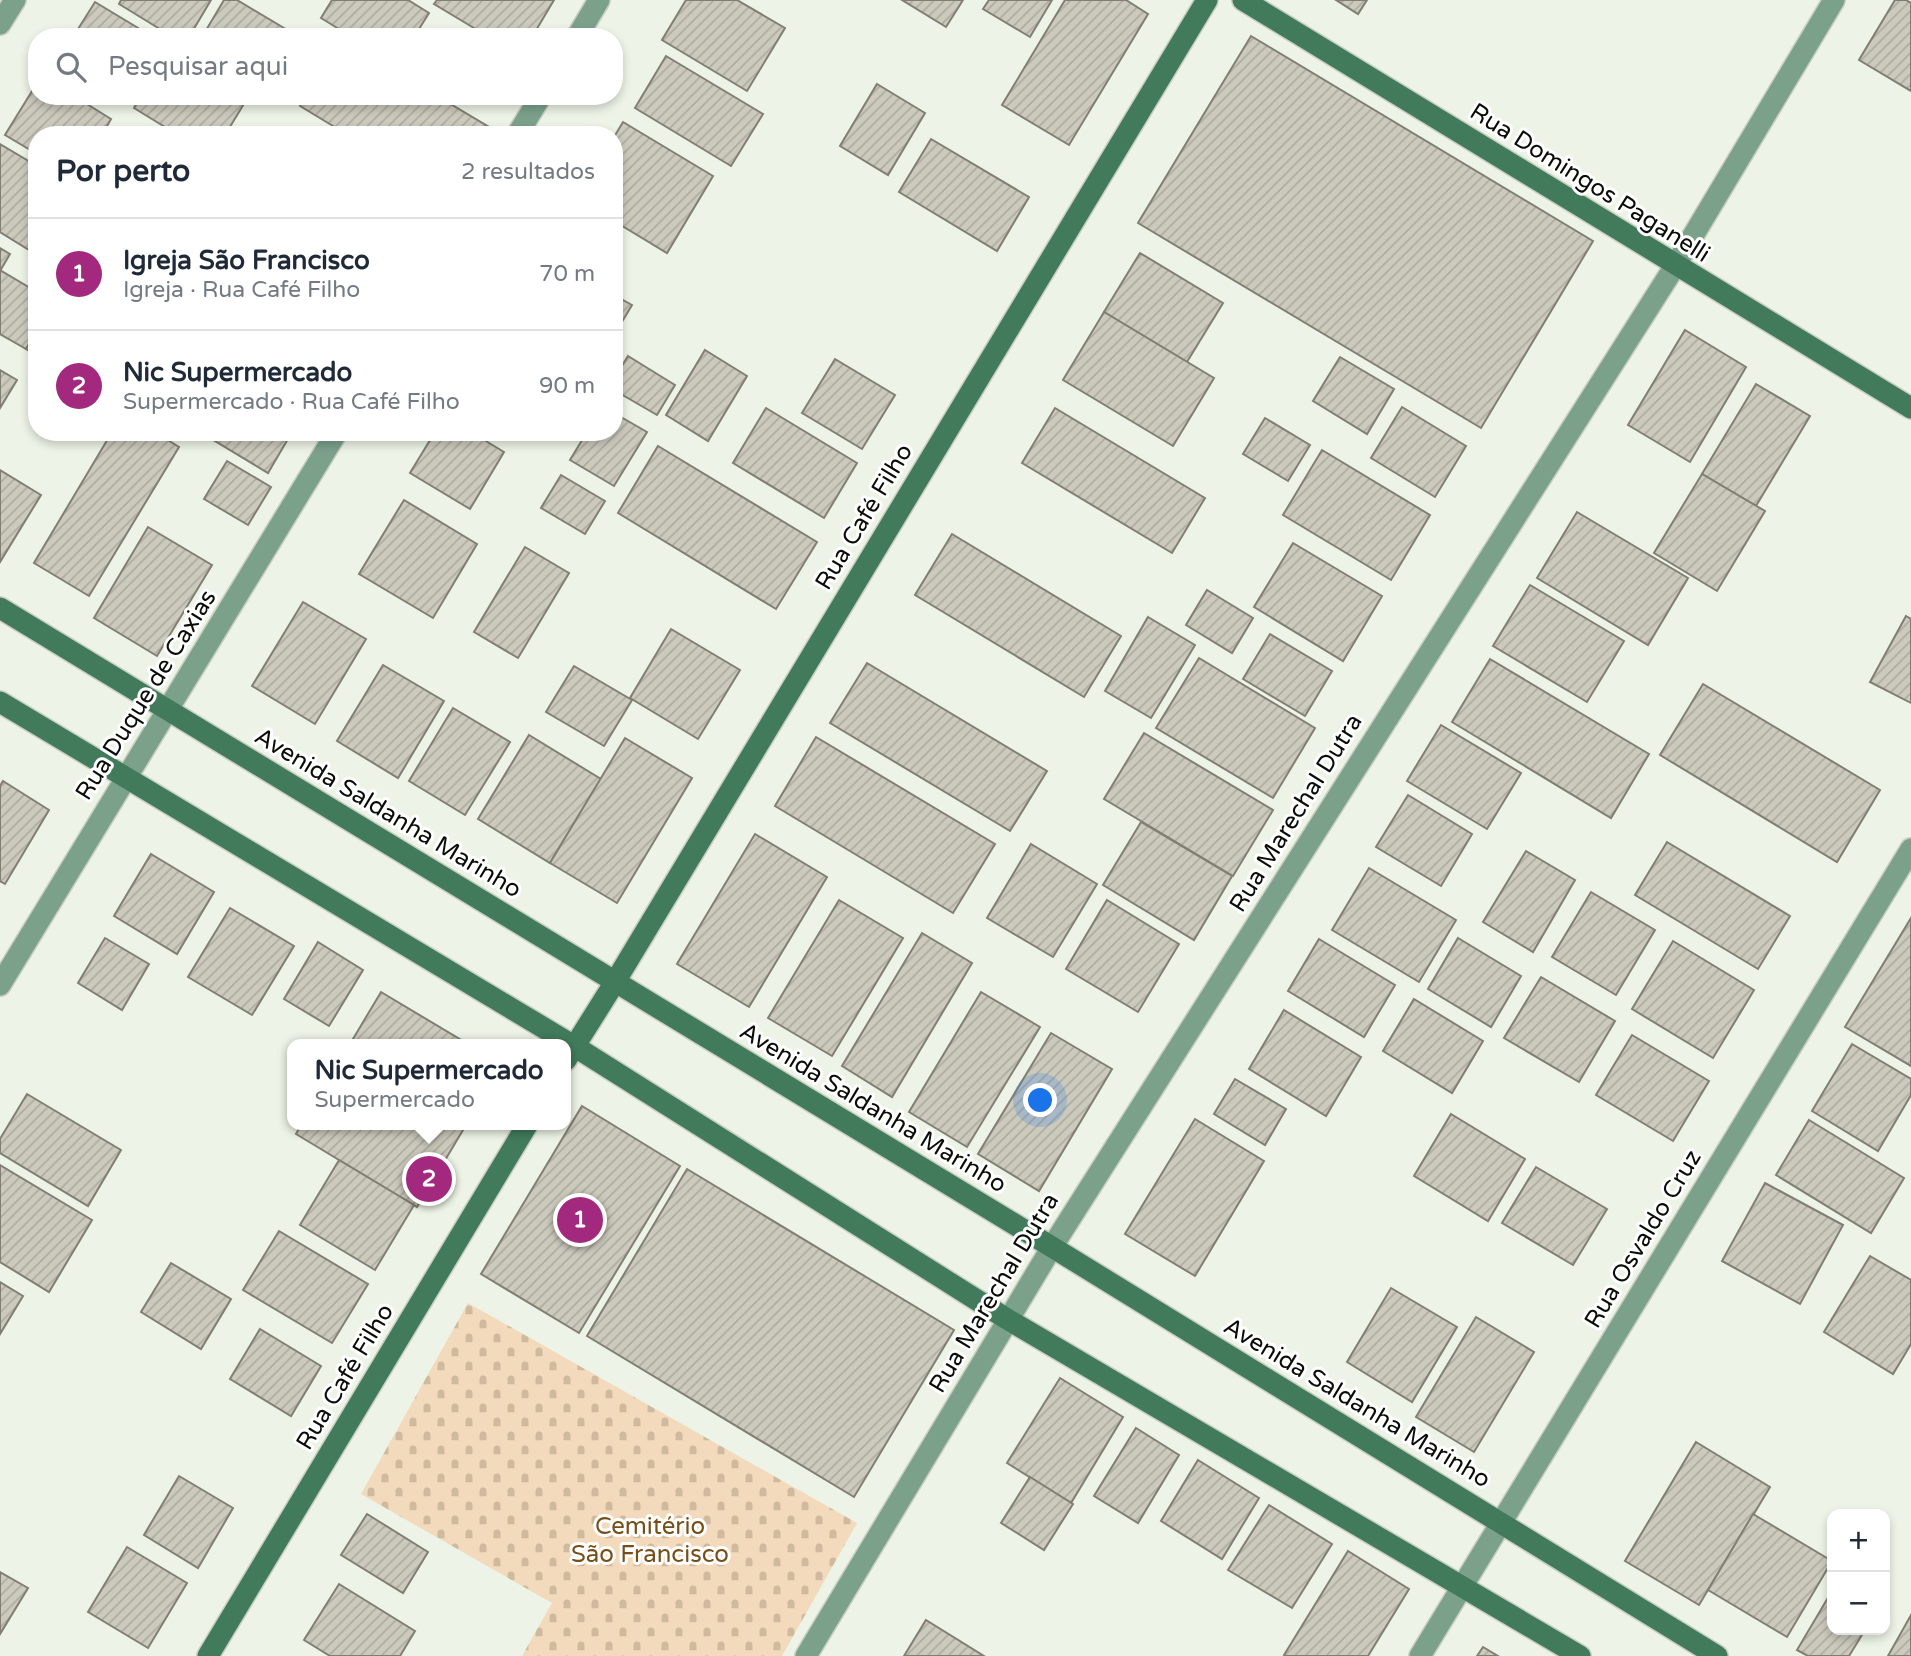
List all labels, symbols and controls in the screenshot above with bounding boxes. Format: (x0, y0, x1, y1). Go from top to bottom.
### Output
search box (28, 28, 623, 105)
icon: search (52, 48, 90, 86)
text: Pesquisar aqui (108, 51, 288, 82)
street label: Rua Domingos Paganelli (1465, 97, 1715, 269)
text: Por perto (56, 153, 190, 190)
text: 2 resultados (461, 158, 595, 186)
text: Igreja São Francisco (123, 245, 370, 276)
text: 1 (72, 260, 86, 288)
text: 70 m (539, 260, 595, 288)
text: Igreja · Rua Café Filho (123, 276, 360, 304)
text: Nic Supermercado (123, 357, 352, 388)
text: 2 (72, 372, 86, 400)
text: 90 m (539, 372, 595, 400)
text: Supermercado · Rua Café Filho (123, 388, 460, 416)
street label: Rua Café Filho (809, 439, 919, 595)
street label: Rua Duque de Caxias (69, 584, 223, 806)
street label: Rua Marechal Dutra (1223, 709, 1369, 917)
street label: Avenida Saldanha Marinho (249, 722, 527, 904)
street label: Avenida Saldanha Marinho (734, 1017, 1012, 1199)
popup (287, 1039, 571, 1130)
text: Nic Supermercado (314, 1055, 544, 1086)
your location (1023, 1083, 1057, 1117)
text: Supermercado (314, 1086, 475, 1114)
street label: Rua Osvaldo Cruz (1578, 1145, 1708, 1333)
pin: 2 (406, 1153, 452, 1205)
street label: Rua Marechal Dutra (923, 1188, 1065, 1398)
pin: 1 (557, 1194, 603, 1246)
street label: Rua Café Filho (290, 1299, 400, 1455)
street label: Avenida Saldanha Marinho (1218, 1312, 1496, 1494)
map controls (1827, 1509, 1890, 1635)
button: + (1827, 1509, 1890, 1572)
park label: Cemitério São Francisco (571, 1512, 729, 1569)
button: − (1827, 1572, 1890, 1635)

